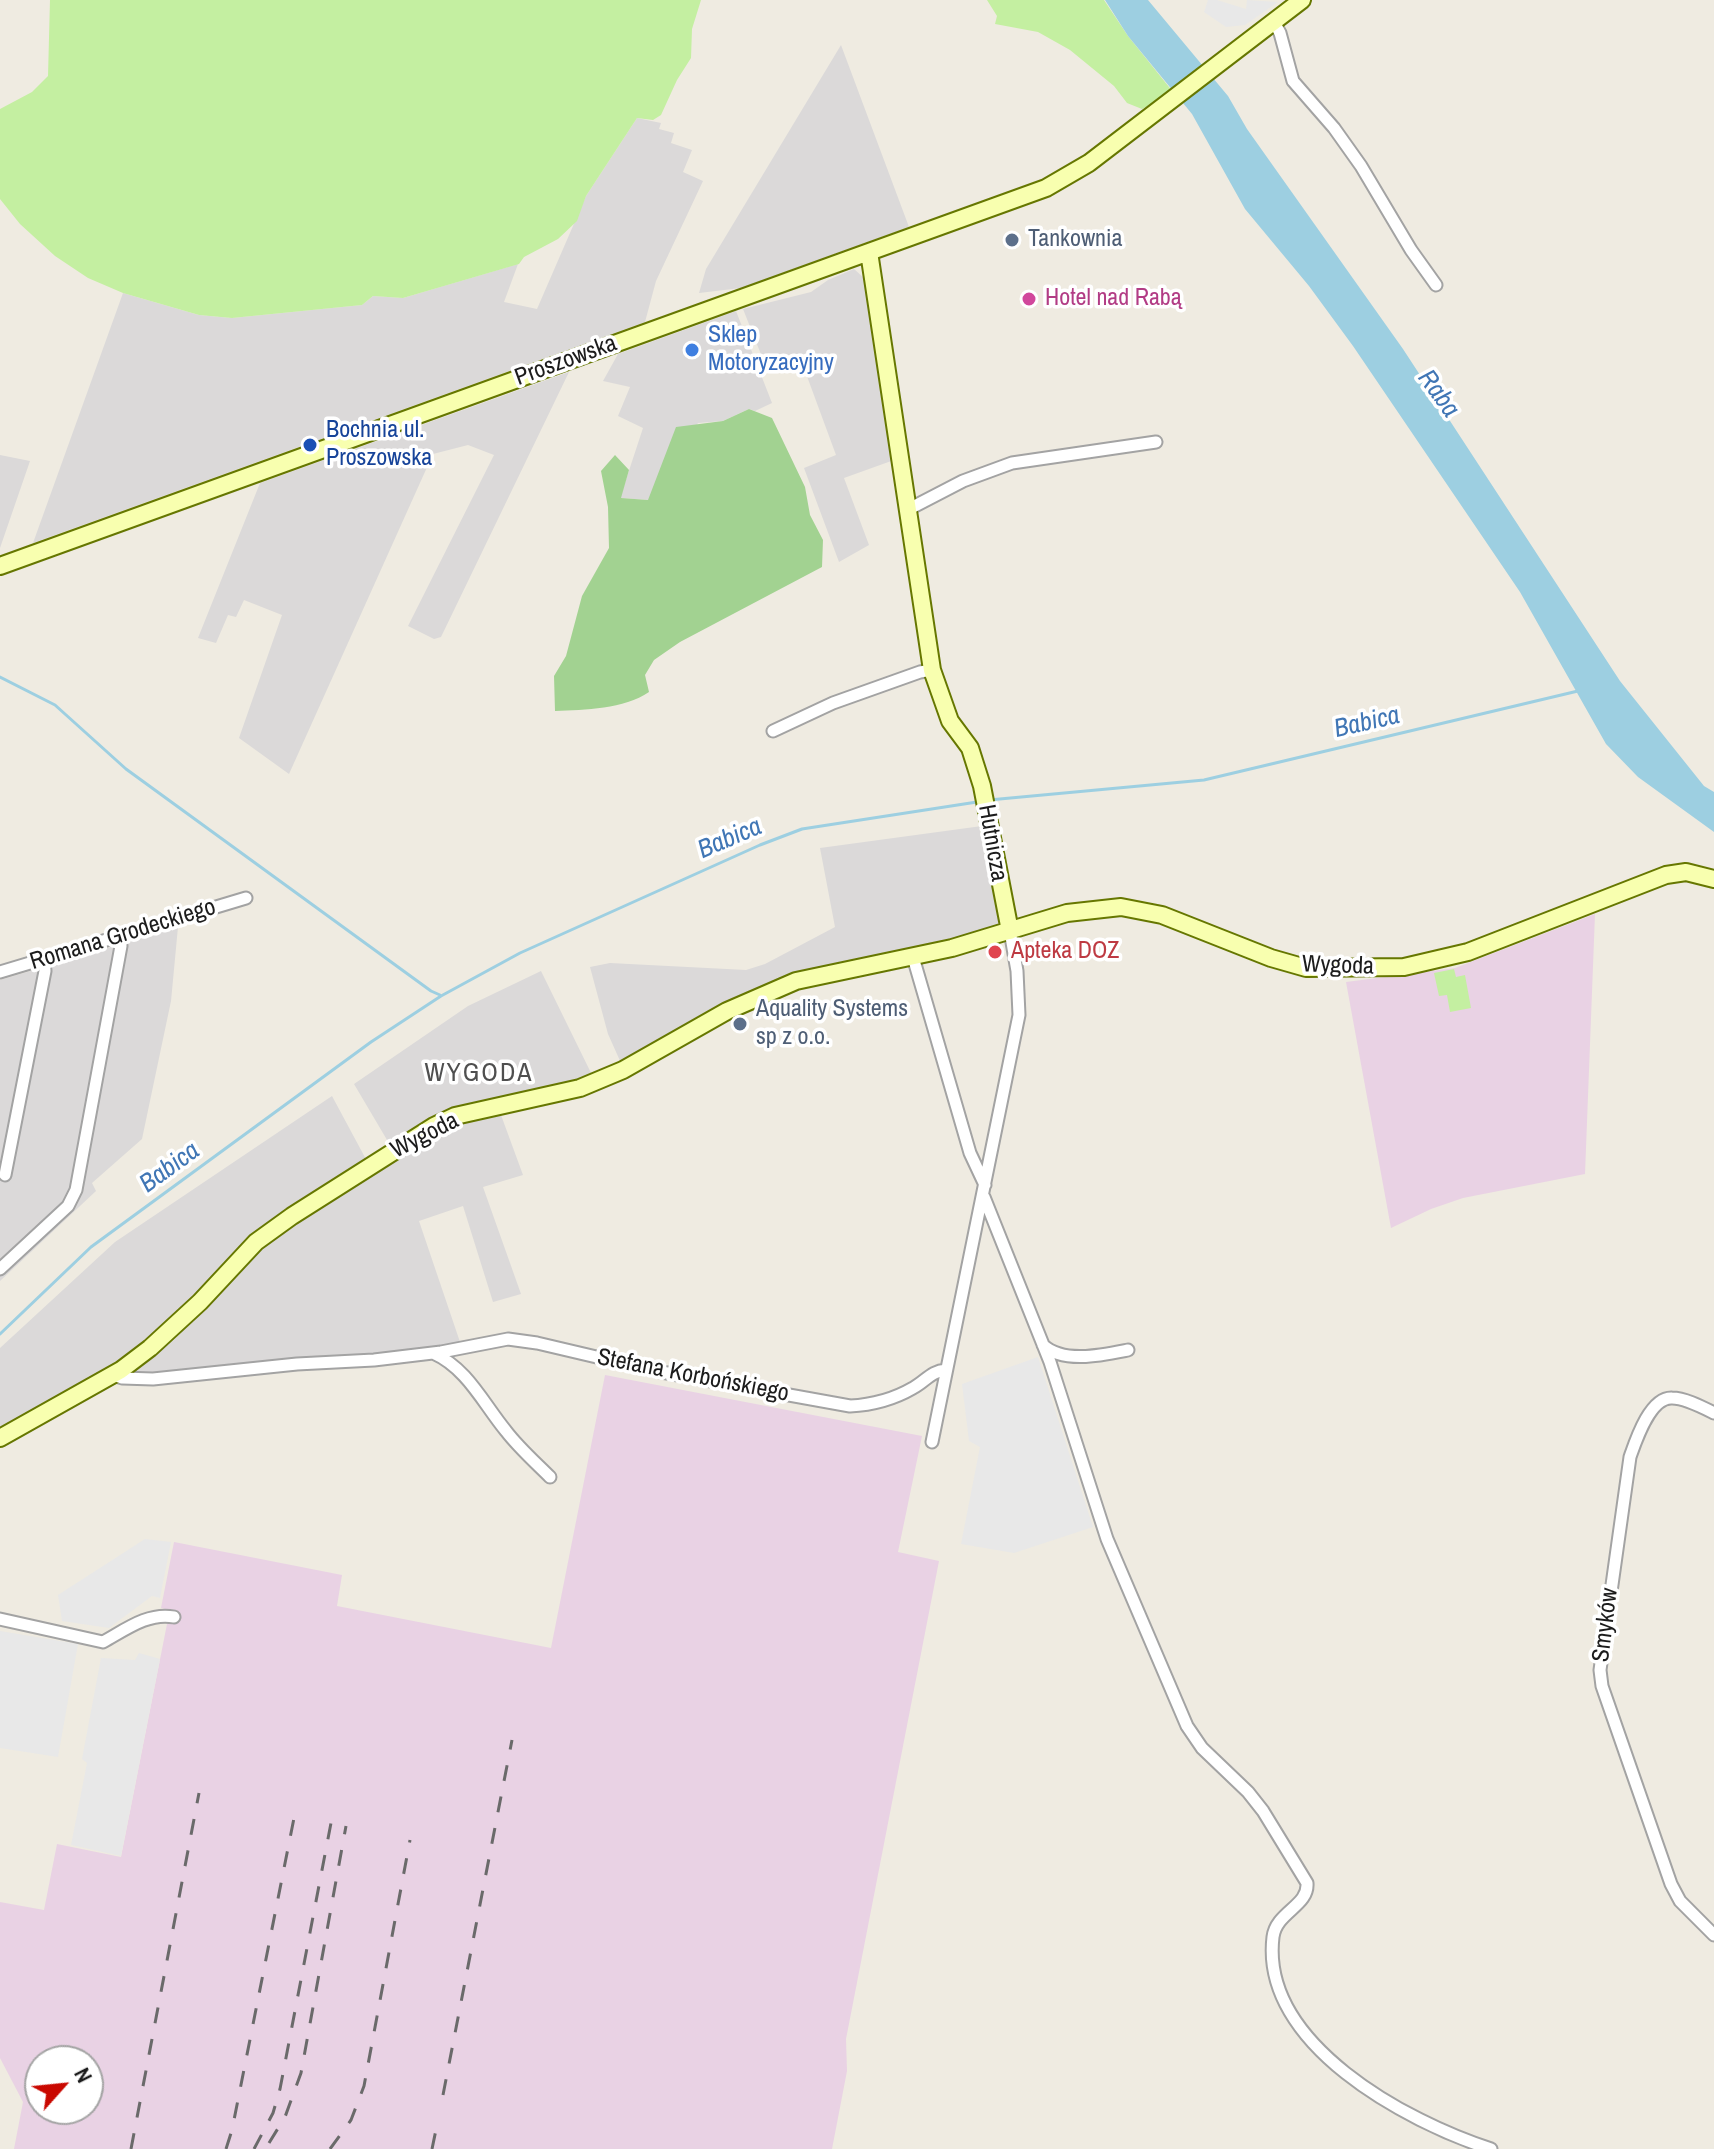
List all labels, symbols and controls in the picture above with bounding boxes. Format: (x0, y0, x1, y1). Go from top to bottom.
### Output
place label: Tankownia (1028, 226, 1122, 254)
marker: Tankownia (1003, 231, 1021, 249)
place label: Hotel nad Rabą (1045, 285, 1182, 313)
marker: Hotel nad Rabą (1020, 290, 1038, 308)
place label: Sklep Motoryzacyjny (708, 322, 834, 378)
street label: Proszowska (511, 329, 621, 393)
marker: Sklep Motoryzacyjny (683, 341, 701, 359)
water label: Raba (1410, 364, 1466, 424)
place label: Bochnia ul. Proszowska (326, 417, 432, 473)
marker: Bochnia ul. Proszowska (301, 436, 319, 454)
water label: Babica (1331, 700, 1403, 746)
street label: Hutnicza (971, 802, 1013, 884)
water label: Babica (693, 812, 767, 866)
street label: Romana Grodeckiego (27, 893, 219, 977)
place label: Apteka DOZ (1011, 938, 1119, 966)
marker: Apteka DOZ (986, 943, 1004, 961)
street label: Wygoda (1302, 950, 1374, 982)
place label: Aquality Systems sp z o.o. (756, 996, 908, 1052)
marker: Aquality Systems sp z o.o. (731, 1015, 749, 1033)
district label: WYGODA (424, 1058, 534, 1090)
street label: Wygoda (386, 1107, 464, 1165)
water label: Babica (134, 1136, 206, 1200)
street label: Stefana Korbońskiego (595, 1343, 791, 1409)
street label: Smyków (1587, 1586, 1625, 1664)
north arrow (24, 2045, 104, 2125)
text: N (67, 2062, 100, 2088)

